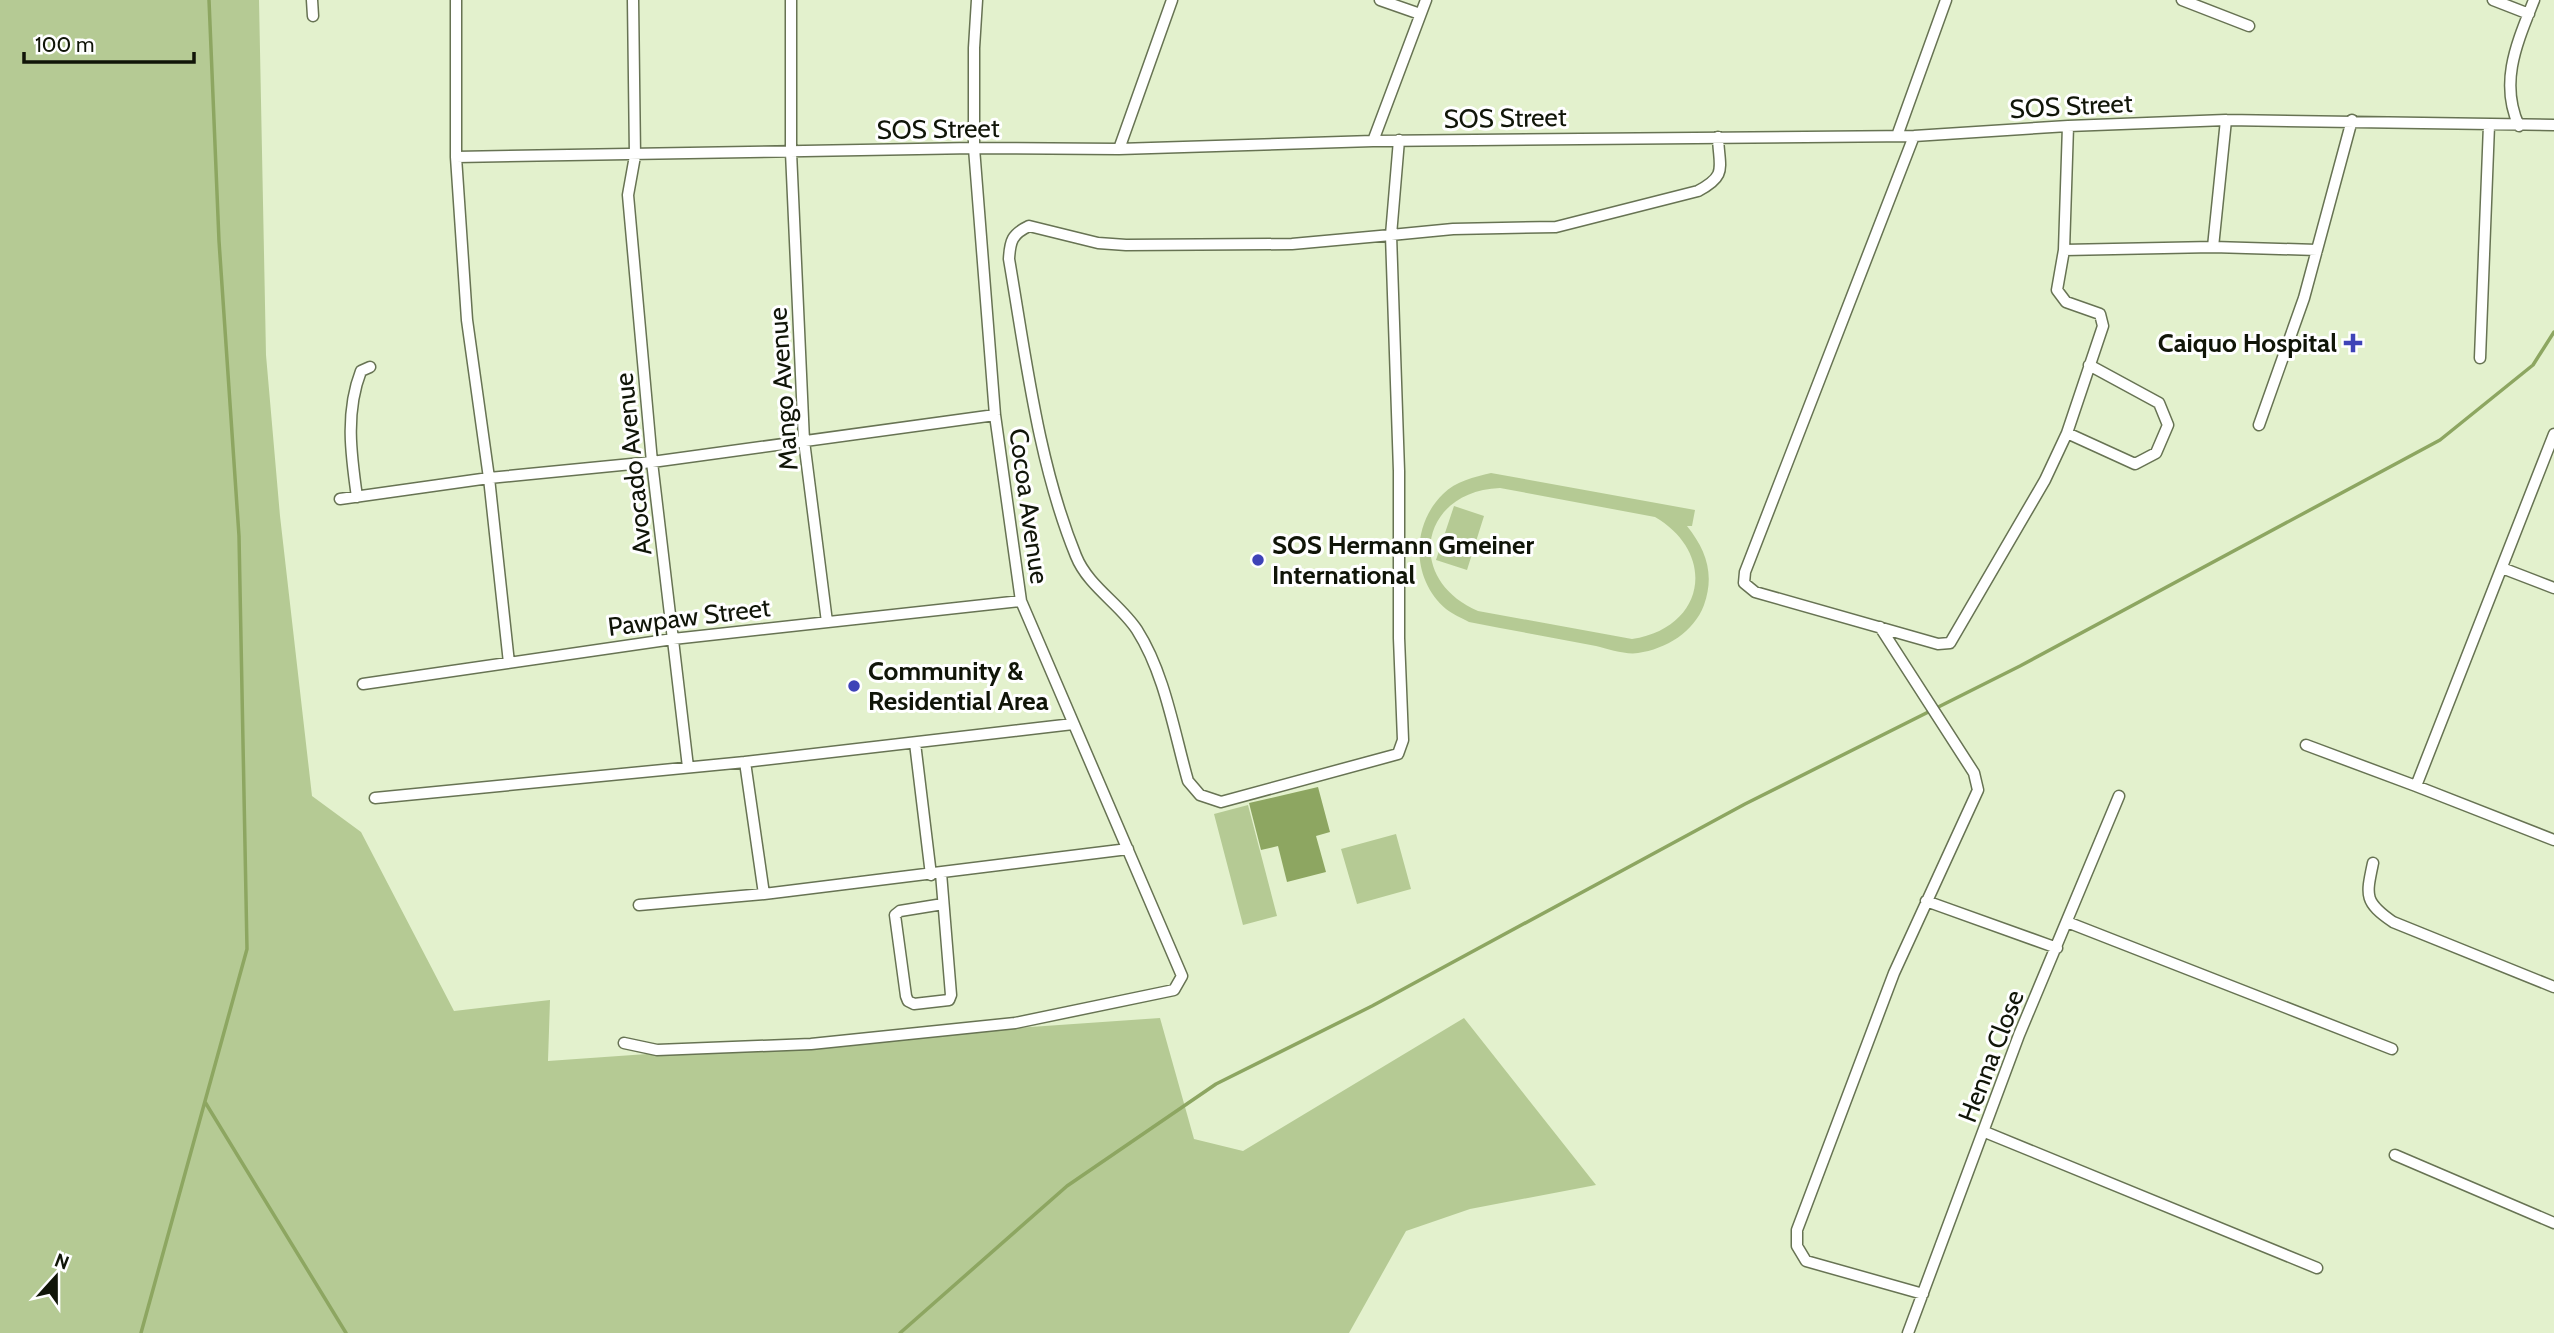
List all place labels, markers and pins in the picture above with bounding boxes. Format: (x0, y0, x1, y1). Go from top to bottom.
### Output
place label: Caiquo Hospital (2158, 327, 2337, 359)
marker: Caiquo Hospital (2343, 333, 2363, 353)
place label: SOS Hermann Gmeiner International (1272, 529, 1535, 591)
marker: SOS Hermann Gmeiner International (1250, 552, 1266, 568)
place label: Community & Residential Area (868, 655, 1049, 717)
marker: Community & Residential Area (846, 678, 862, 694)

